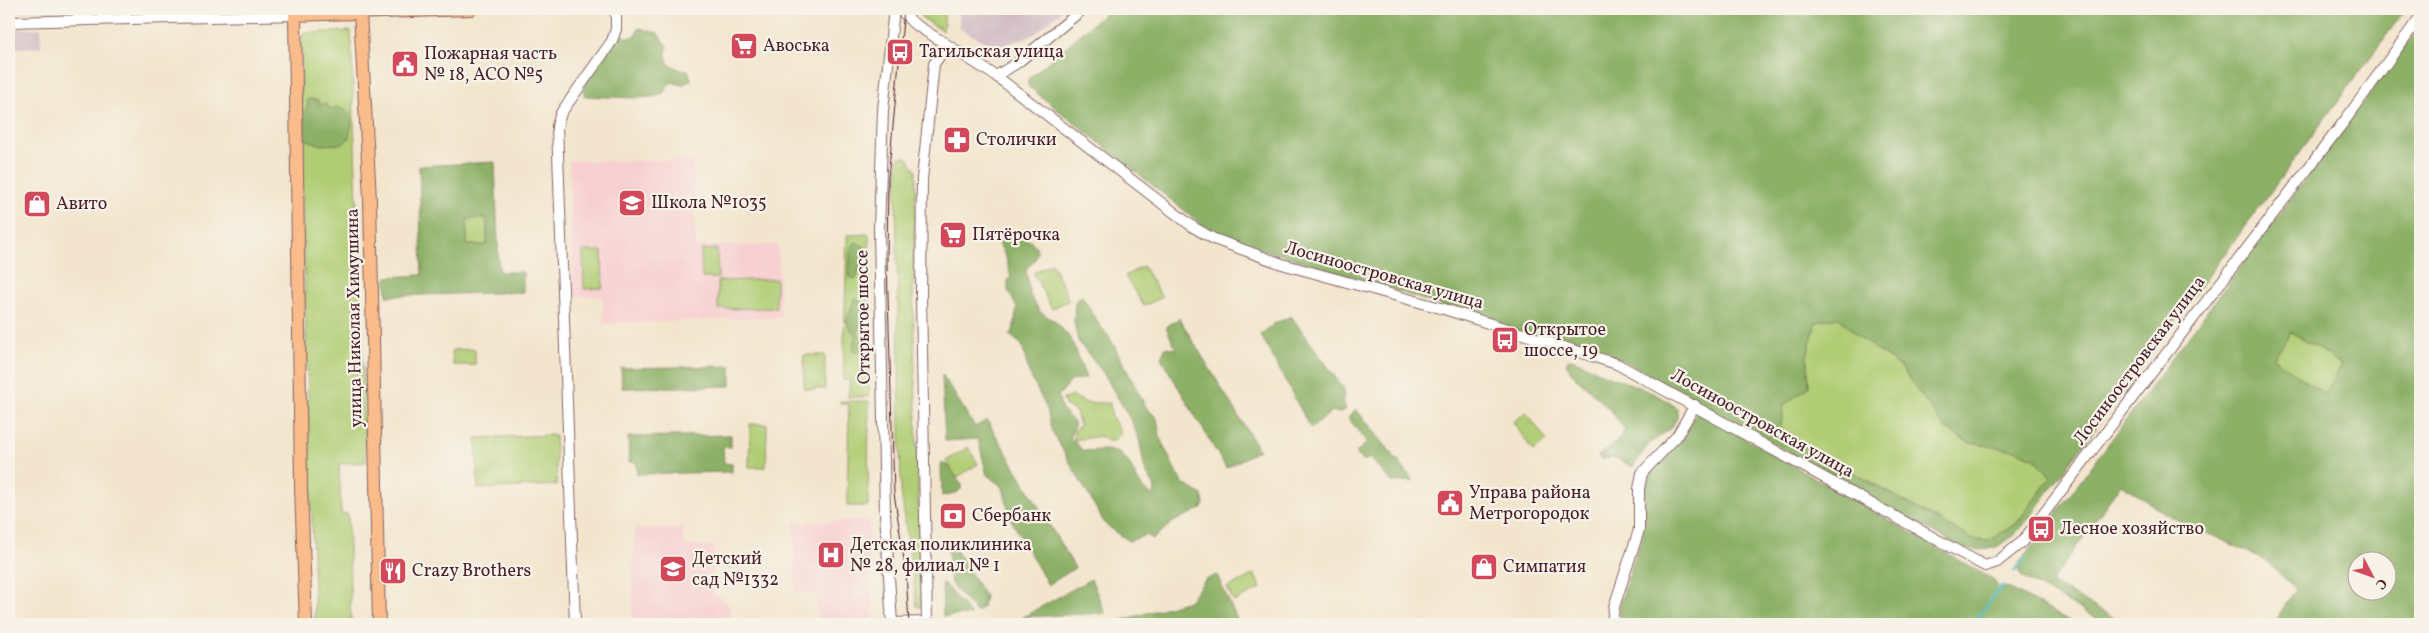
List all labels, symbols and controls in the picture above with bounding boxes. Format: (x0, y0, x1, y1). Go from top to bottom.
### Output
supermarket icon: Авоська (729, 31, 759, 61)
place label: Авоська (763, 34, 830, 59)
bus stop icon: Тагильская улица (885, 37, 915, 67)
place label: Тагильская улица (919, 40, 1064, 65)
place label: Пожарная часть № 18, АСО №5 (424, 42, 557, 88)
public building icon: Пожарная часть № 18, АСО №5 (390, 49, 420, 79)
pharmacy icon: Столички (942, 125, 972, 155)
place label: Столички (976, 128, 1057, 153)
school or university icon: Школа №1035 (617, 188, 647, 218)
shop icon: Авито (22, 189, 52, 219)
place label: Школа №1035 (651, 191, 767, 216)
place label: Авито (56, 192, 107, 217)
street label: улица Николая Химушина (341, 208, 369, 428)
supermarket icon: Пятёрочка (938, 220, 968, 250)
place label: Пятёрочка (972, 223, 1060, 248)
street label: Лосиноостровская улица (1281, 236, 1487, 316)
street label: Открытое шоссе (850, 249, 878, 385)
street label: Лосиноостровская улица (2068, 271, 2212, 451)
place label: Открытое шоссе, 19 (1524, 318, 1606, 364)
bus stop icon: Открытое шоссе, 19 (1490, 325, 1520, 355)
street label: Лосиноостровская улица (1666, 363, 1858, 485)
place label: Управа района Метрогородок (1469, 481, 1591, 527)
public building icon: Управа района Метрогородок (1435, 488, 1465, 518)
bank icon: Сбербанк (938, 501, 968, 531)
place label: Сбербанк (972, 504, 1052, 529)
bus stop icon: Лесное хозяйство (2026, 514, 2056, 544)
place label: Лесное хозяйство (2060, 517, 2204, 542)
place label: Детская поликлиника № 28, филиал № 1 (850, 533, 1032, 579)
hospital icon: Детская поликлиника № 28, филиал № 1 (816, 540, 846, 570)
place label: Детский сад №1332 (692, 547, 779, 593)
north arrow (2346, 550, 2396, 600)
shop icon: Симпатия (1469, 552, 1499, 582)
school or university icon: Детский сад №1332 (658, 554, 688, 584)
place label: Симпатия (1503, 555, 1586, 580)
restaurant icon: Crazy Brothers (378, 556, 408, 586)
place label: Crazy Brothers (412, 559, 531, 584)
text: С (2371, 574, 2391, 593)

